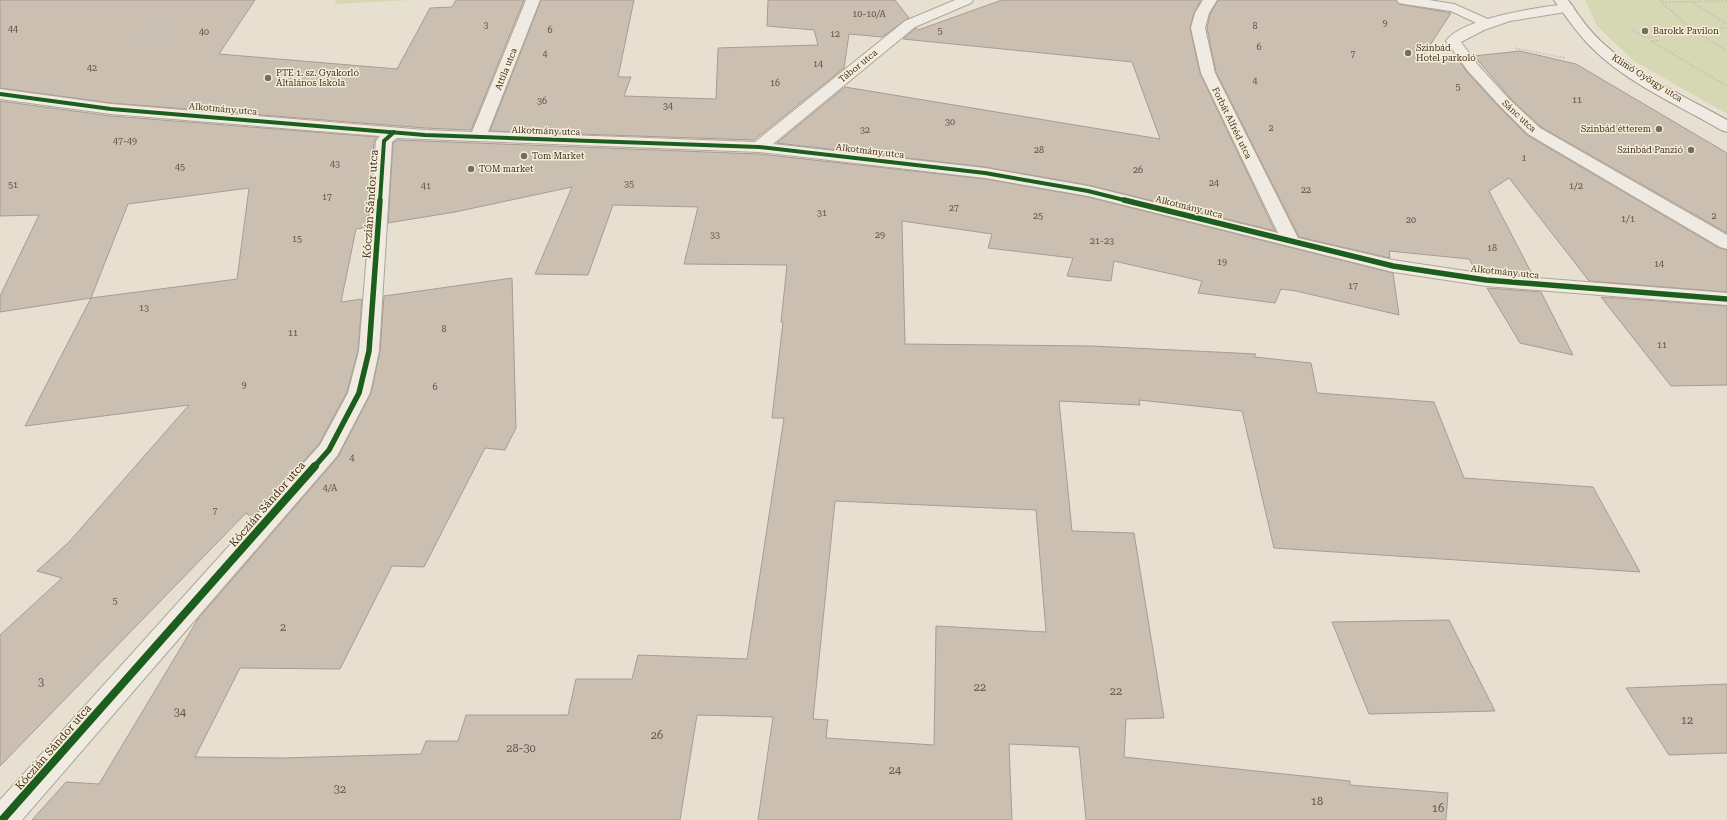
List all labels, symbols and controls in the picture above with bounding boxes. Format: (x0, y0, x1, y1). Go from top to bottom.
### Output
house number: 10-10/A (852, 9, 886, 19)
house number: 9 (1382, 18, 1388, 28)
house number: 3 (483, 20, 489, 30)
house number: 8 (1252, 21, 1258, 31)
house number: 44 (8, 24, 18, 34)
house number: 6 (547, 25, 553, 35)
house number: 5 (937, 26, 943, 36)
marker: Barokk Pavilon (1640, 26, 1650, 36)
place label: Barokk Pavilon (1653, 26, 1719, 36)
house number: 40 (199, 27, 209, 37)
house number: 12 (830, 29, 840, 39)
house number: 6 (1256, 42, 1262, 52)
place label: Szinbád Hotel parkoló (1416, 43, 1476, 63)
street label: Attila utca (493, 46, 519, 92)
street label: Tábor utca (837, 47, 879, 84)
marker: Szinbád Hotel parkoló (1403, 48, 1413, 58)
house number: 4 (542, 49, 548, 59)
house number: 7 (1350, 49, 1356, 59)
street label: Klimó György utca (1610, 52, 1684, 104)
house number: 14 (813, 59, 823, 69)
house number: 42 (87, 63, 97, 73)
place label: PTE 1. sz. Gyakorló Általános Iskola (276, 68, 359, 88)
marker: PTE 1. sz. Gyakorló Általános Iskola (263, 73, 273, 83)
house number: 4 (1252, 76, 1258, 86)
house number: 16 (770, 78, 780, 88)
house number: 5 (1455, 82, 1461, 92)
street label: Forbát Alfréd utca (1210, 86, 1254, 161)
house number: 11 (1572, 95, 1582, 105)
house number: 36 (537, 96, 547, 106)
street label: Sánc utca (1500, 98, 1538, 134)
street label: Alkotmány utca (188, 101, 258, 117)
house number: 34 (663, 101, 673, 111)
house number: 30 (945, 117, 955, 127)
house number: 2 (1268, 123, 1274, 133)
place label: Szinbád étterem (1581, 124, 1651, 134)
marker: Szinbád étterem (1654, 124, 1664, 134)
street label: Alkotmány utca (511, 125, 581, 137)
house number: 32 (860, 125, 870, 135)
house number: 47-49 (113, 136, 137, 146)
street label: Alkotmány utca (835, 142, 905, 160)
house number: 28 (1034, 145, 1044, 155)
place label: Szinbád Panzió (1617, 145, 1683, 155)
marker: Szinbád Panzió (1686, 145, 1696, 155)
street label: Kóczián Sándor utca (360, 149, 381, 259)
marker: Tom Market (519, 151, 529, 161)
place label: Tom Market (532, 151, 585, 161)
house number: 1 (1521, 153, 1527, 163)
house number: 43 (330, 159, 340, 169)
house number: 45 (175, 162, 185, 172)
marker: TOM market (466, 164, 476, 174)
place label: TOM market (479, 164, 534, 174)
house number: 26 (1133, 165, 1143, 175)
house number: 24 (1209, 178, 1219, 188)
house number: 35 (624, 179, 634, 189)
house number: 51 (8, 180, 18, 190)
house number: 41 (421, 181, 431, 191)
house number: 1/2 (1569, 181, 1583, 191)
house number: 22 (1301, 185, 1311, 195)
house number: 17 (322, 192, 332, 202)
street label: Alkotmány utca (1154, 194, 1224, 220)
house number: 27 (949, 203, 959, 213)
house number: 31 (817, 208, 827, 218)
house number: 25 (1033, 211, 1043, 221)
house number: 2 (1711, 211, 1717, 221)
house number: 1/1 (1621, 214, 1635, 224)
house number: 20 (1406, 215, 1416, 225)
house number: 33 (710, 230, 720, 240)
house number: 29 (875, 230, 885, 240)
house number: 15 (292, 234, 302, 244)
house number: 21-23 (1090, 236, 1114, 246)
house number: 18 (1487, 243, 1497, 253)
house number: 19 (1217, 257, 1227, 267)
house number: 14 (1654, 259, 1664, 269)
street label: Alkotmány utca (1470, 263, 1540, 281)
house number: 17 (1348, 281, 1358, 291)
house number: 13 (139, 303, 149, 313)
house number: 8 (441, 324, 447, 334)
house number: 11 (288, 328, 298, 338)
house number: 11 (1657, 340, 1667, 350)
house number: 9 (241, 380, 247, 390)
house number: 6 (432, 382, 438, 392)
house number: 4 (349, 453, 355, 463)
street label: Kóczián Sándor utca (227, 459, 308, 550)
house number: 4/A (323, 483, 338, 493)
house number: 7 (212, 506, 218, 516)
house number: 5 (112, 596, 118, 606)
house number: 2 (280, 621, 286, 634)
house number: 3 (38, 676, 44, 689)
house number: 22 (974, 681, 986, 694)
house number: 22 (1110, 685, 1122, 698)
street label: Kóczián Sándor utca (13, 702, 94, 793)
house number: 34 (174, 706, 187, 719)
house number: 12 (1681, 714, 1693, 727)
house number: 26 (651, 729, 663, 742)
house number: 28-30 (506, 742, 536, 755)
house number: 24 (889, 764, 902, 777)
house number: 32 (334, 783, 346, 796)
house number: 18 (1311, 795, 1323, 808)
house number: 16 (1432, 802, 1444, 815)

